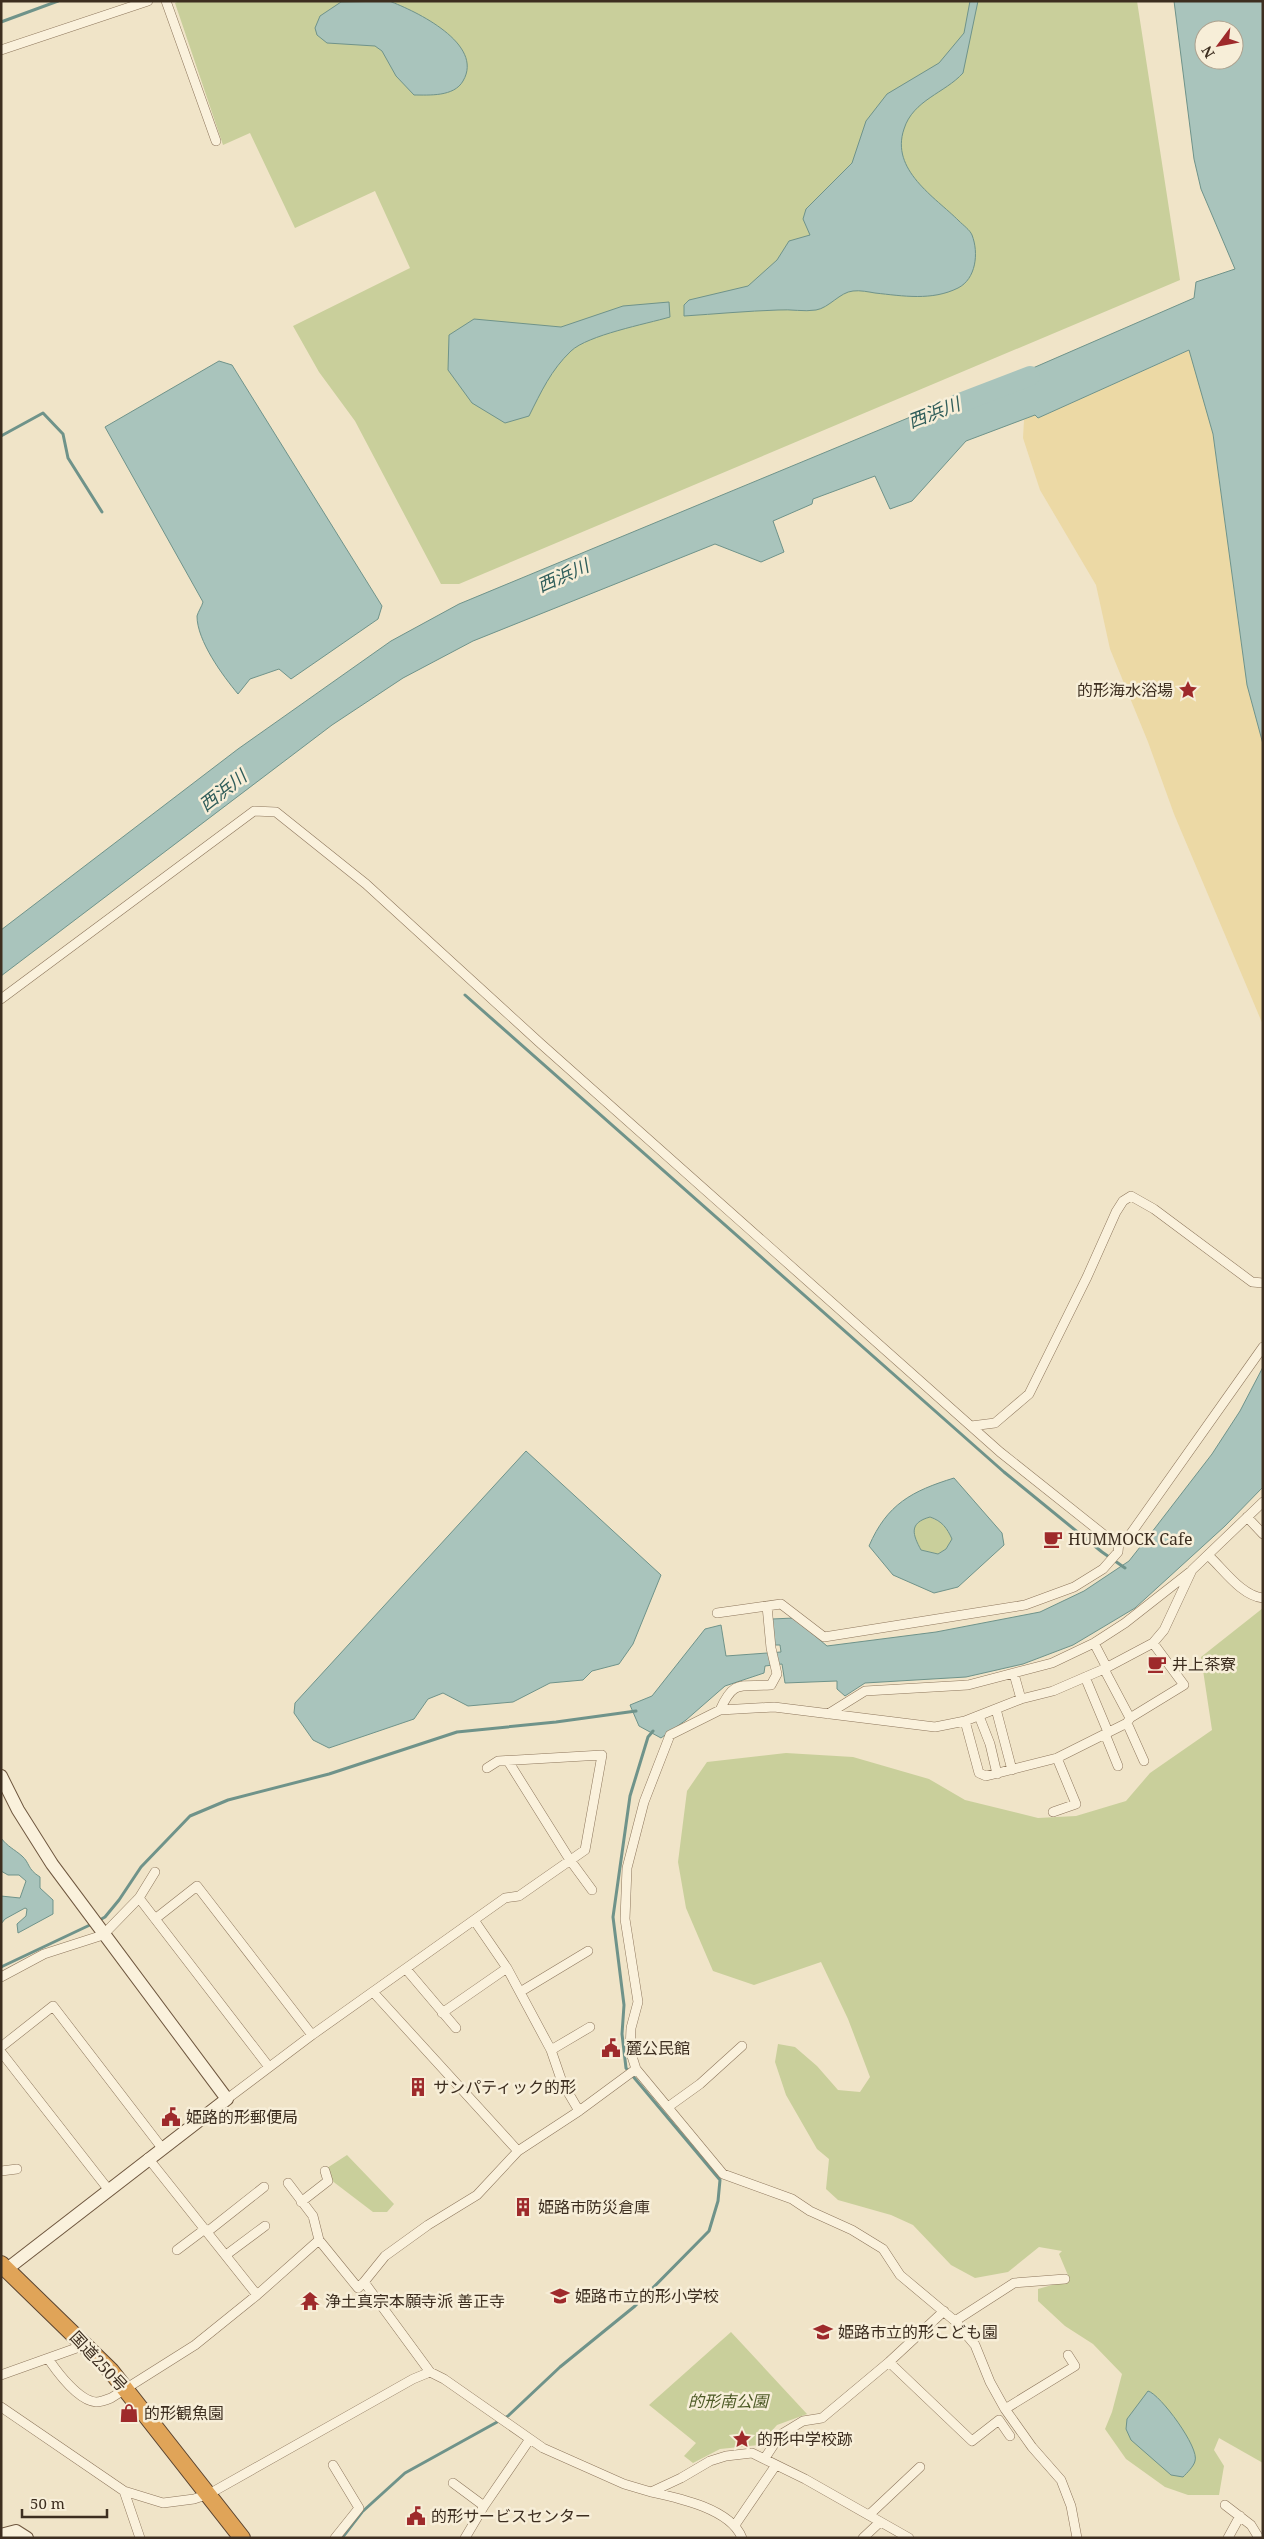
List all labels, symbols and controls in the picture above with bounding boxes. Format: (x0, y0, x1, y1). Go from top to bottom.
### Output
north arrow (1194, 20, 1244, 70)
text: N (1197, 42, 1219, 62)
water label: 西浜川 (904, 390, 965, 433)
water label: 西浜川 (533, 552, 594, 597)
place label: 的形海水浴場 (1077, 679, 1173, 701)
place icon: 的形海水浴場 (1177, 679, 1199, 701)
water label: 西浜川 (194, 763, 253, 816)
cafe icon: HUMMOCK Cafe (1042, 1528, 1064, 1550)
place label: HUMMOCK Cafe (1068, 1528, 1193, 1550)
cafe icon: 井上茶寮 (1146, 1653, 1168, 1675)
place label: 井上茶寮 (1172, 1653, 1236, 1675)
public building icon: 麓公民館 (600, 2037, 622, 2059)
place label: 麓公民館 (626, 2037, 690, 2059)
building icon: サンパティック的形 (407, 2076, 429, 2098)
place label: サンパティック的形 (433, 2076, 576, 2098)
public building icon: 姫路的形郵便局 (160, 2106, 182, 2128)
place label: 姫路的形郵便局 (186, 2106, 298, 2128)
building icon: 姫路市防災倉庫 (512, 2196, 534, 2218)
place label: 姫路市防災倉庫 (538, 2196, 650, 2218)
school or university icon: 姫路市立的形小学校 (549, 2285, 571, 2307)
place label: 姫路市立的形小学校 (575, 2285, 719, 2307)
temple icon: 浄土真宗本願寺派 善正寺 (299, 2290, 321, 2312)
place label: 浄土真宗本願寺派 善正寺 (325, 2290, 505, 2312)
school or university icon: 姫路市立的形こども園 (812, 2321, 834, 2343)
place label: 姫路市立的形こども園 (838, 2321, 998, 2343)
street label: 国道250号 (65, 2326, 133, 2396)
park label: 的形南公園 (688, 2390, 770, 2412)
shop icon: 的形観魚園 (118, 2402, 140, 2424)
place label: 的形観魚園 (144, 2402, 224, 2424)
place icon: 的形中学校跡 (731, 2428, 753, 2450)
place label: 的形中学校跡 (757, 2428, 853, 2450)
scale bar (22, 2486, 108, 2518)
text: 50 m (30, 2493, 65, 2513)
public building icon: 的形サービスセンター (405, 2505, 427, 2527)
place label: 的形サービスセンター (431, 2505, 591, 2527)

